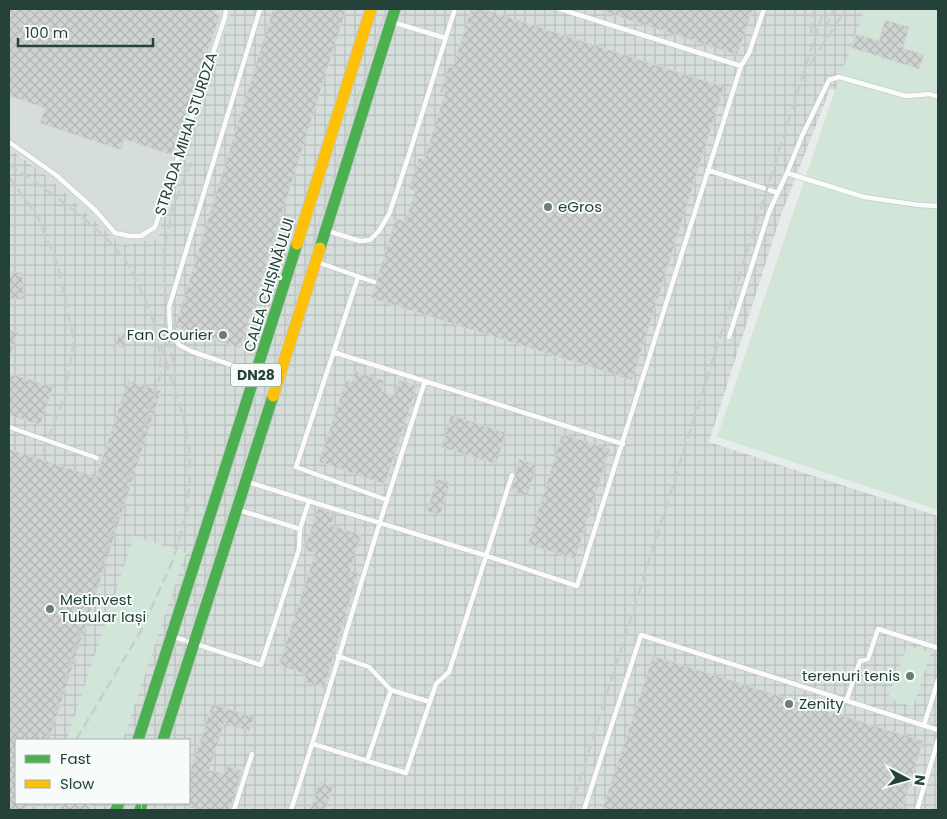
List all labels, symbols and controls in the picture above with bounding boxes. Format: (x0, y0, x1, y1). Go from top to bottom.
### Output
scale bar (18, 15, 152, 47)
text: 100 m (25, 22, 68, 43)
street label: STRADA MIHAI STURDZA (149, 49, 222, 218)
place label: eGros (558, 196, 602, 217)
marker: eGros (542, 201, 554, 213)
street label: CALEA CHIȘINĂULUI (238, 215, 299, 354)
place label: Fan Courier (127, 324, 213, 345)
marker: Fan Courier (217, 329, 229, 341)
road number: DN28 (231, 364, 281, 386)
place label: Metinvest Tubular Iași (60, 589, 146, 627)
marker: Metinvest Tubular Iași (44, 603, 56, 615)
place label: terenuri tenis (802, 665, 900, 686)
marker: terenuri tenis (904, 670, 916, 682)
place label: Zenity (799, 693, 844, 714)
marker: Zenity (783, 698, 795, 710)
legend (15, 739, 190, 804)
text: Fast (60, 748, 91, 769)
north arrow (882, 754, 932, 804)
text: Slow (60, 773, 95, 794)
text: N (909, 774, 930, 787)

